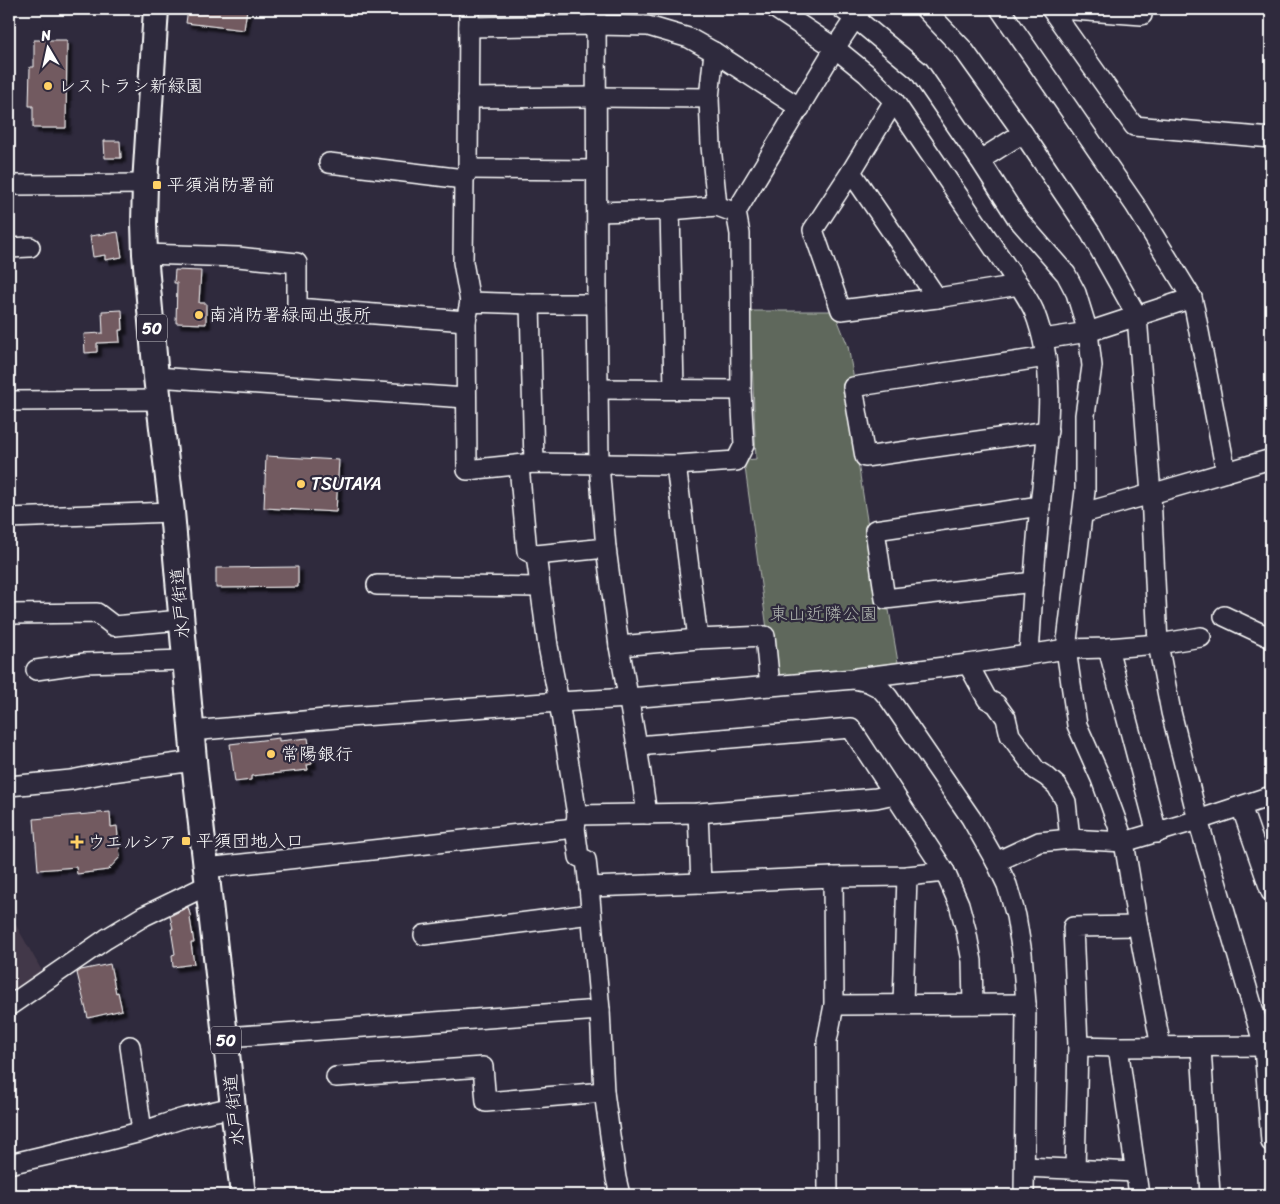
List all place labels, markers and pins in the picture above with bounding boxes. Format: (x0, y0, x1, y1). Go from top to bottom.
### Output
place label: レストラン新緑園 (58, 70, 203, 102)
marker: レストラン新緑園 (42, 80, 54, 92)
place label: 平須消防署前 (167, 169, 275, 201)
marker: 平須消防署前 (151, 179, 163, 191)
place label: 南消防署緑岡出張所 (209, 299, 371, 331)
marker: 南消防署緑岡出張所 (193, 309, 205, 321)
place label: TSUTAYA (311, 468, 381, 500)
marker: TSUTAYA (295, 478, 307, 490)
place label: 常陽銀行 (281, 738, 353, 770)
marker: 常陽銀行 (265, 748, 277, 760)
place label: 平須団地入口 (196, 825, 304, 857)
place label: ウエルシア (87, 826, 177, 858)
marker: 平須団地入口 (180, 835, 192, 847)
marker: ウエルシア (71, 836, 83, 848)

